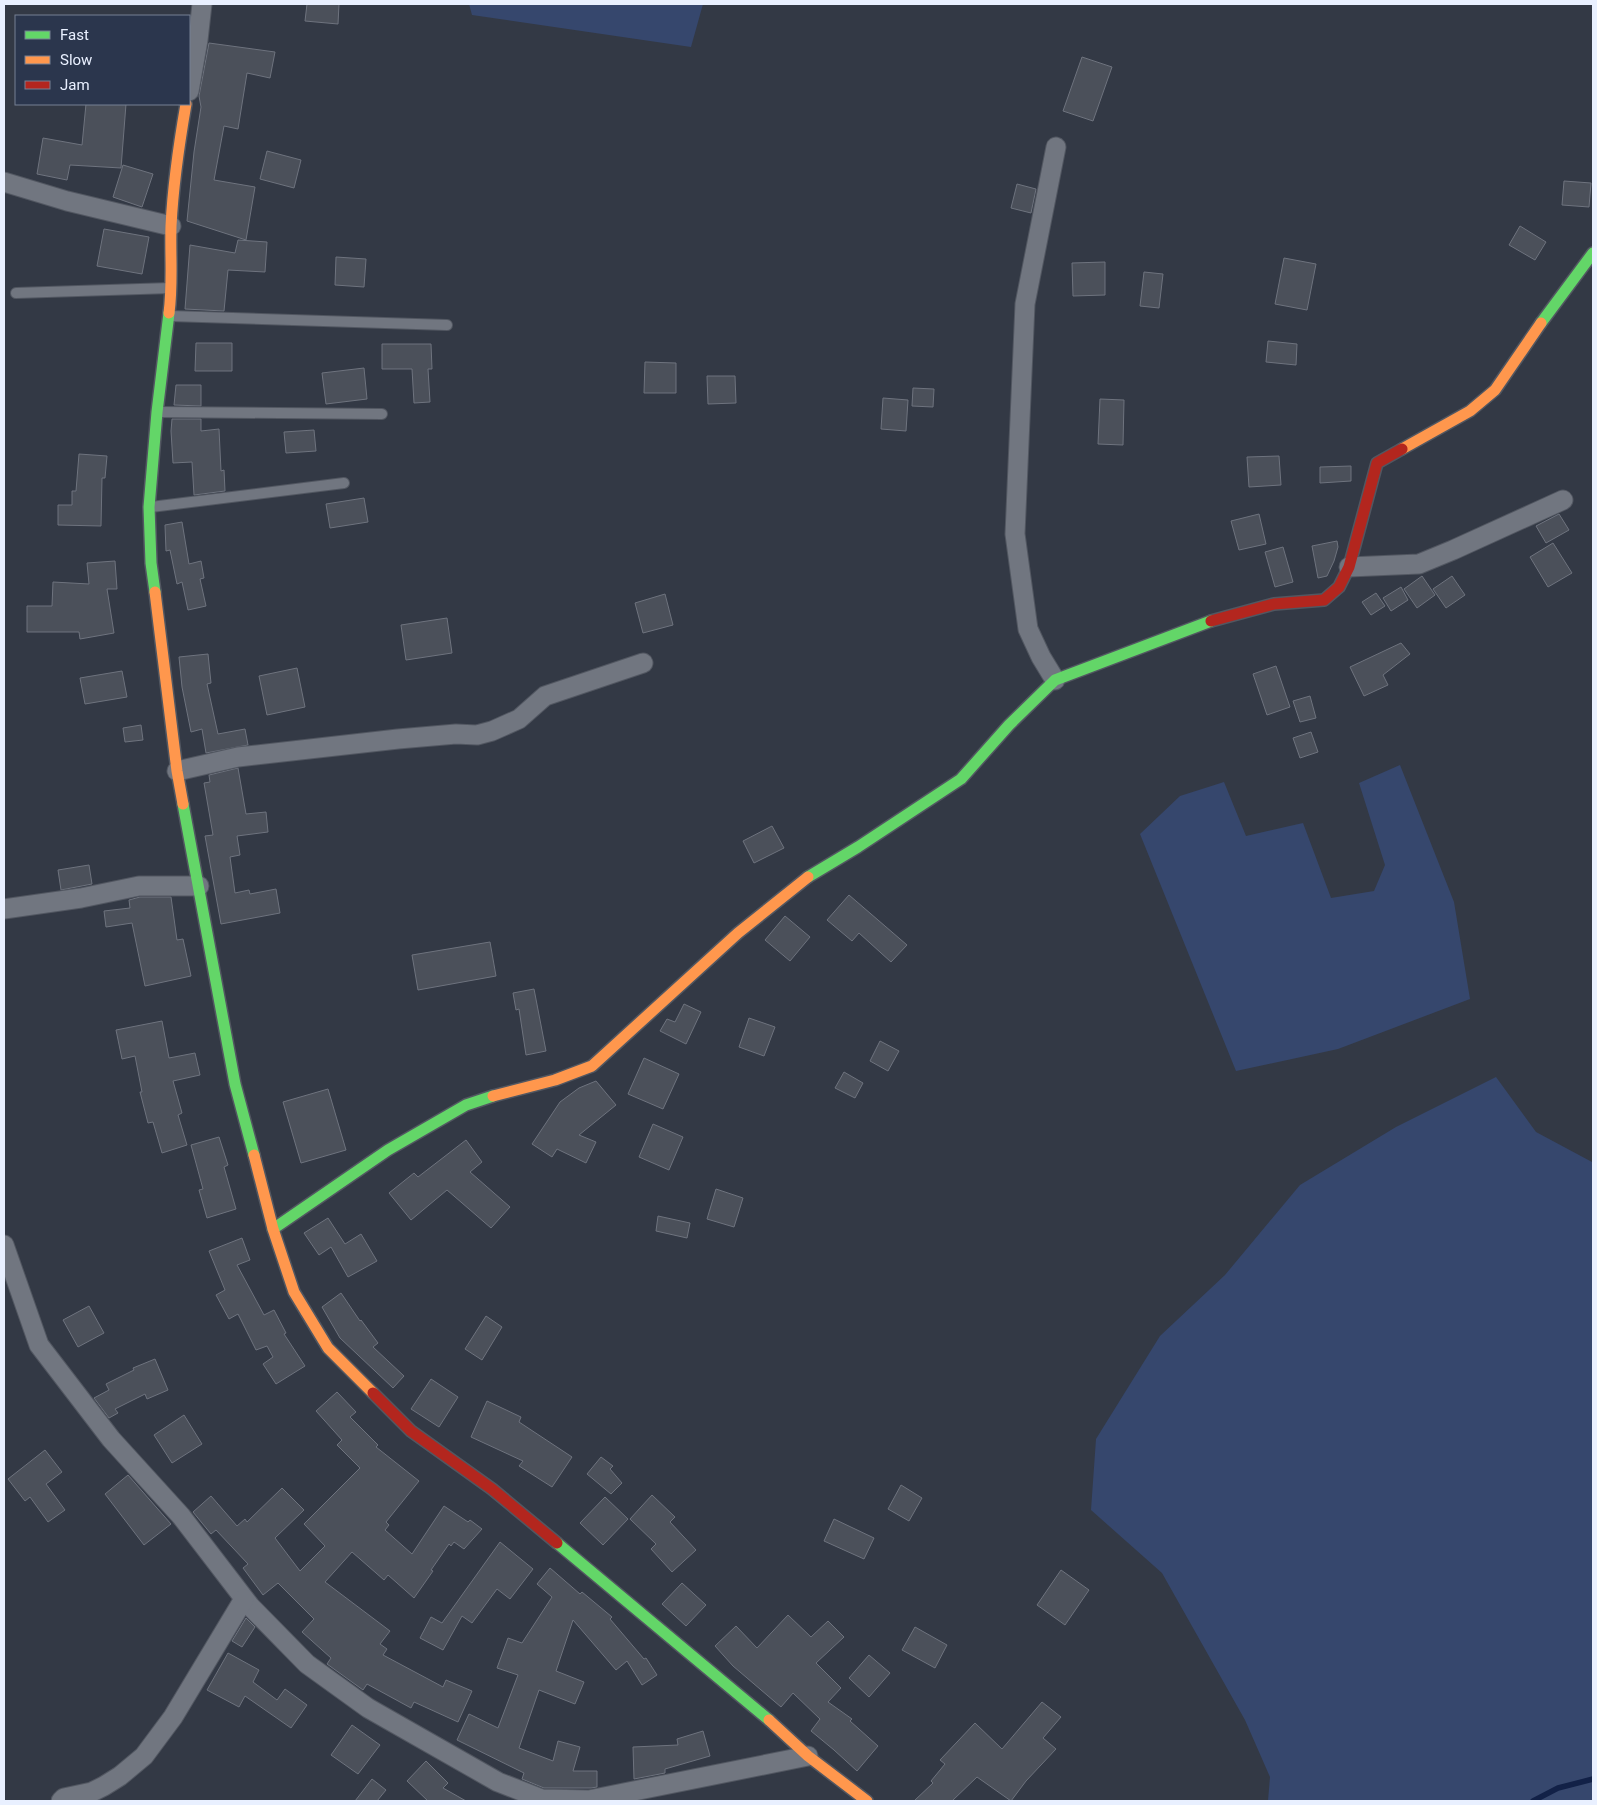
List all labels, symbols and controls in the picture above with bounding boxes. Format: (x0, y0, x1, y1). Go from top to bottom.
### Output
legend (15, 15, 190, 105)
text: Fast (60, 26, 89, 44)
text: Slow (60, 51, 92, 69)
text: Jam (60, 76, 90, 94)

